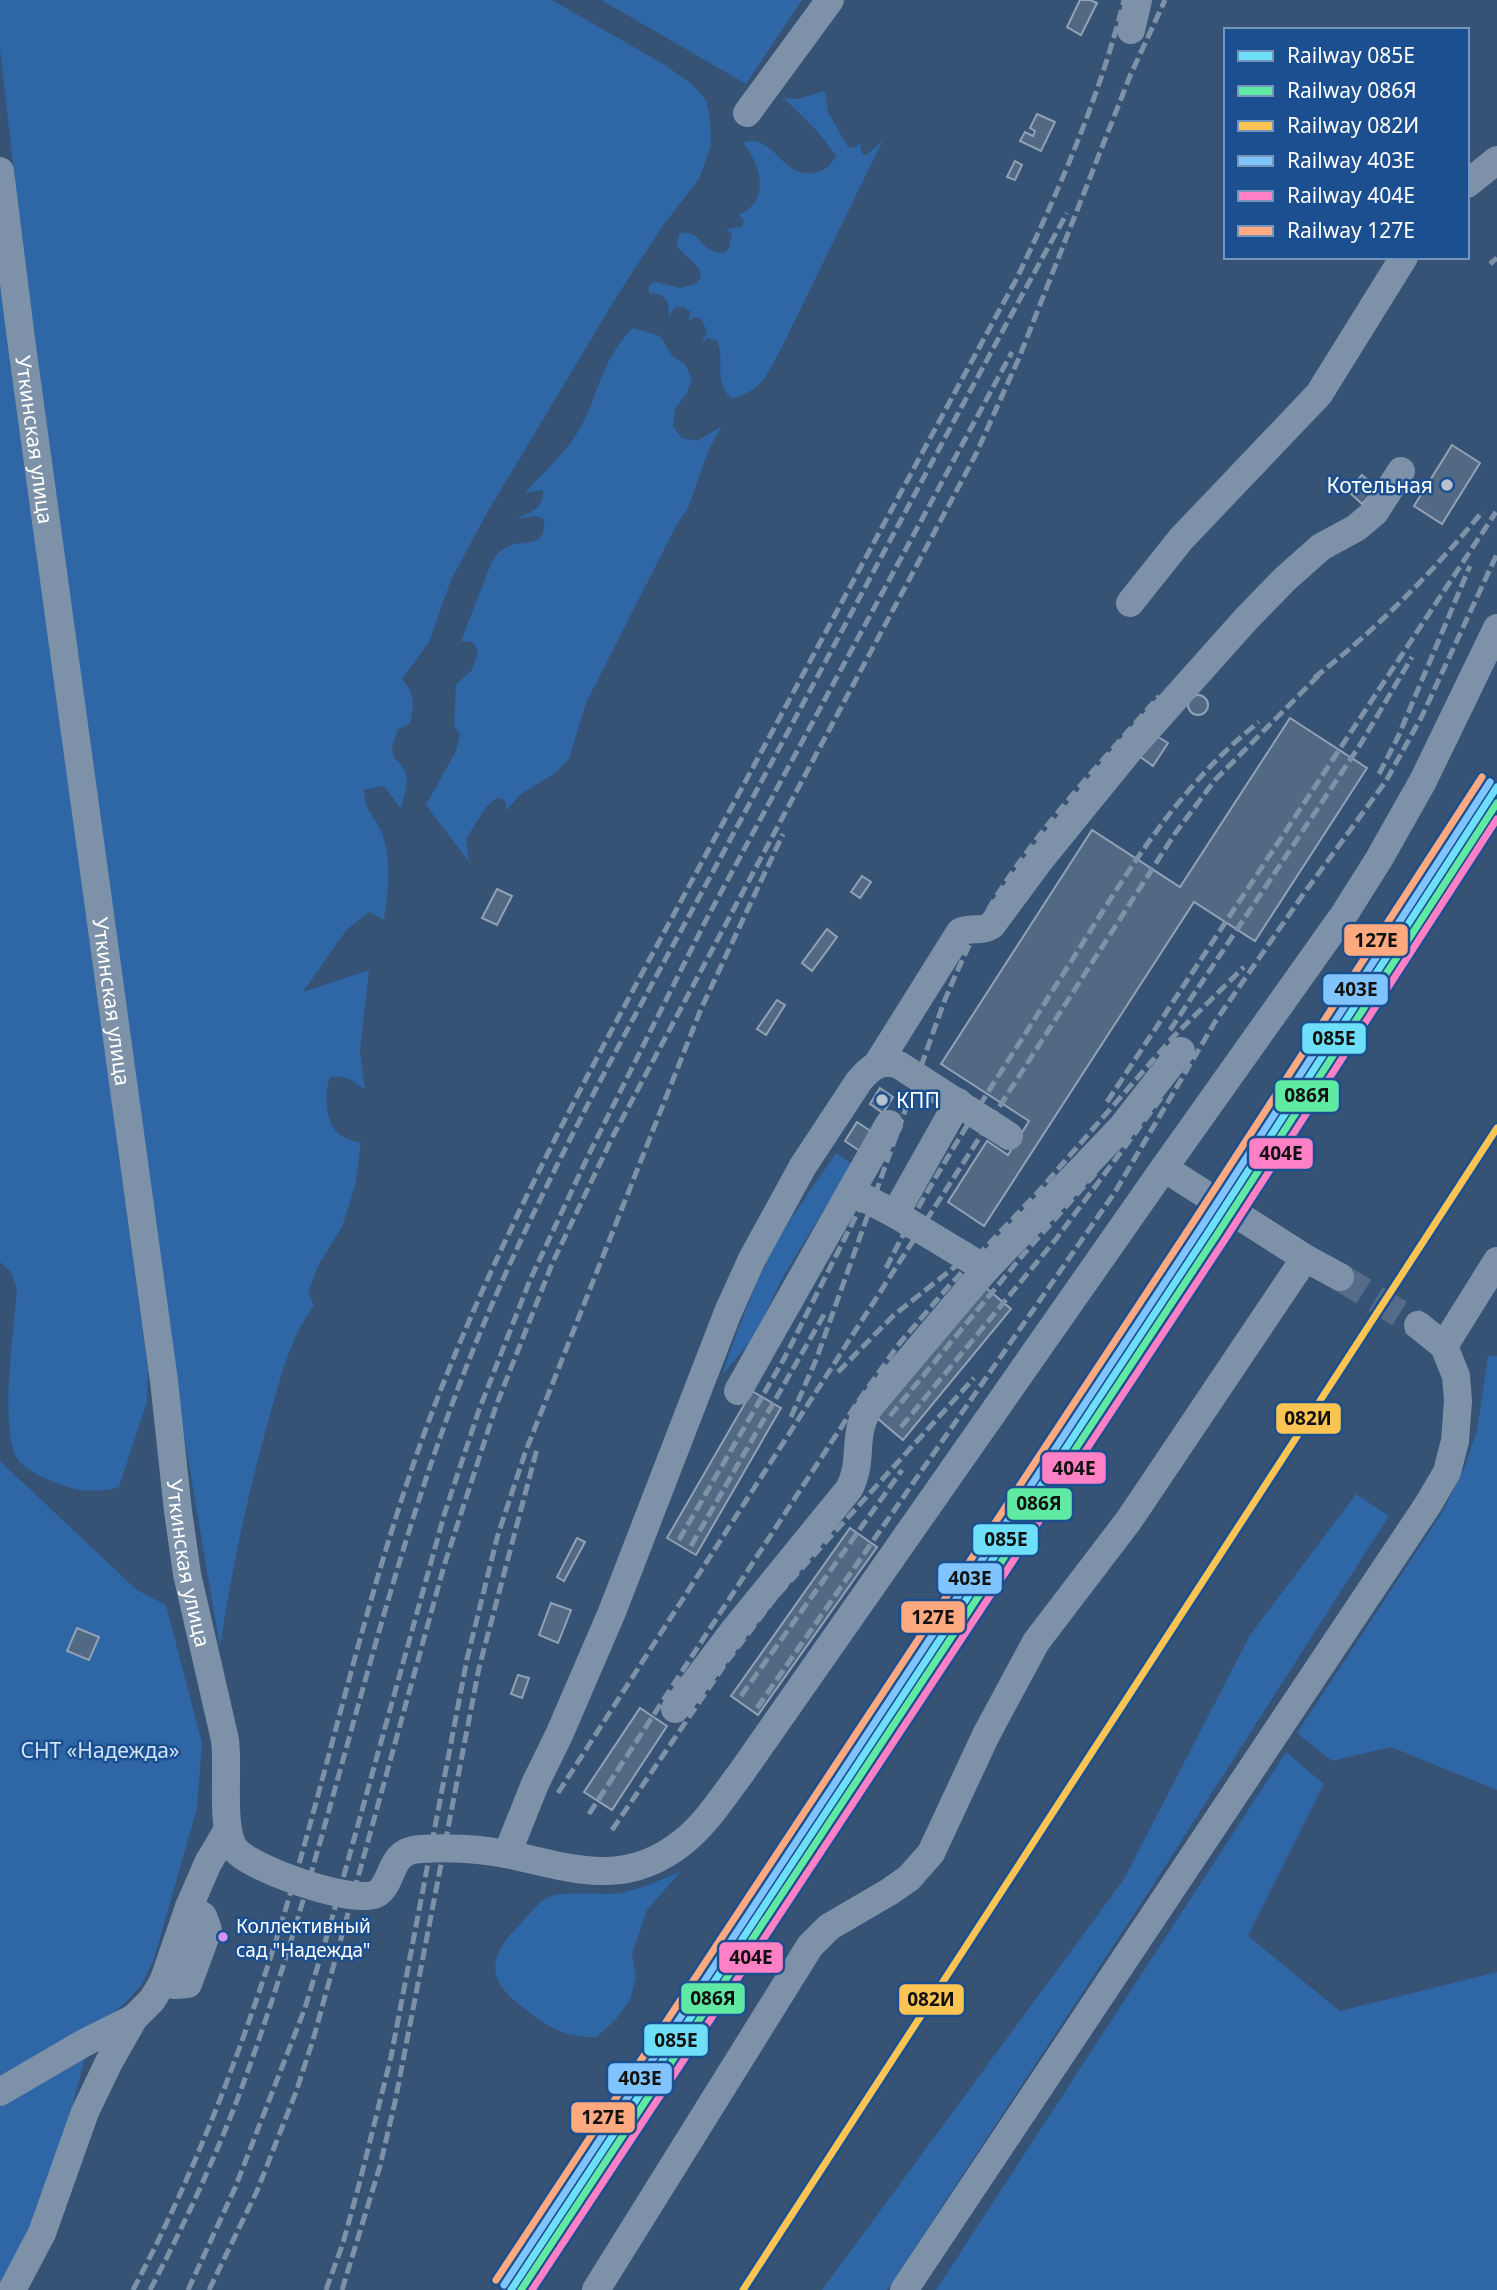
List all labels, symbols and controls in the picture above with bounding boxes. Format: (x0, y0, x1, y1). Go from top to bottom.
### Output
legend (1224, 28, 1469, 259)
text: Railway 085Е (1287, 41, 1415, 69)
text: Railway 086Я (1287, 76, 1417, 104)
text: Railway 082И (1287, 111, 1419, 139)
text: Railway 403Е (1287, 146, 1415, 174)
text: Railway 404Е (1287, 181, 1415, 209)
text: Railway 127Е (1287, 216, 1415, 244)
street label: Уткинская улица (9, 354, 60, 526)
place label: Котельная (1326, 471, 1433, 499)
marker: Котельная (1439, 477, 1455, 493)
street label: Уткинская улица (87, 915, 137, 1087)
line badge: 127Е (1343, 923, 1409, 957)
text: 127Е (1354, 927, 1398, 953)
line badge: 403Е (1322, 973, 1389, 1006)
text: 403Е (1334, 976, 1378, 1002)
line badge: 085Е (1301, 1022, 1367, 1055)
text: 085Е (1312, 1025, 1356, 1051)
line badge: 086Я (1274, 1079, 1340, 1113)
text: 086Я (1284, 1082, 1330, 1108)
place label: КПП (896, 1086, 940, 1114)
marker: КПП (874, 1092, 890, 1108)
line badge: 404Е (1248, 1137, 1314, 1170)
text: 404Е (1259, 1140, 1303, 1166)
line badge: 082И (1275, 1402, 1342, 1435)
text: 082И (1284, 1405, 1332, 1431)
line badge: 404Е (1041, 1451, 1107, 1485)
text: 404Е (1052, 1455, 1096, 1481)
street label: Уткинская улица (161, 1478, 217, 1650)
line badge: 086Я (1006, 1487, 1073, 1521)
text: 086Я (1016, 1490, 1062, 1516)
line badge: 085Е (972, 1523, 1039, 1556)
text: 085Е (984, 1526, 1028, 1552)
line badge: 403Е (937, 1562, 1003, 1595)
text: 403Е (948, 1565, 992, 1591)
line badge: 127Е (900, 1600, 966, 1634)
text: 127Е (911, 1604, 955, 1630)
park label: СНТ «Надежда» (20, 1736, 180, 1764)
place label: Коллективный сад "Надежда" (236, 1913, 371, 1963)
marker: Коллективный сад "Надежда" (216, 1930, 230, 1944)
line badge: 404Е (718, 1941, 784, 1974)
text: 404Е (729, 1944, 773, 1970)
line badge: 086Я (680, 1982, 746, 2015)
line badge: 082И (898, 1983, 965, 2016)
text: 086Я (690, 1985, 736, 2011)
text: 082И (907, 1986, 955, 2012)
line badge: 085Е (643, 2023, 709, 2057)
text: 085Е (654, 2027, 698, 2053)
line badge: 403Е (607, 2062, 673, 2095)
text: 403Е (618, 2065, 662, 2091)
line badge: 127Е (570, 2101, 636, 2134)
text: 127Е (581, 2104, 625, 2130)

